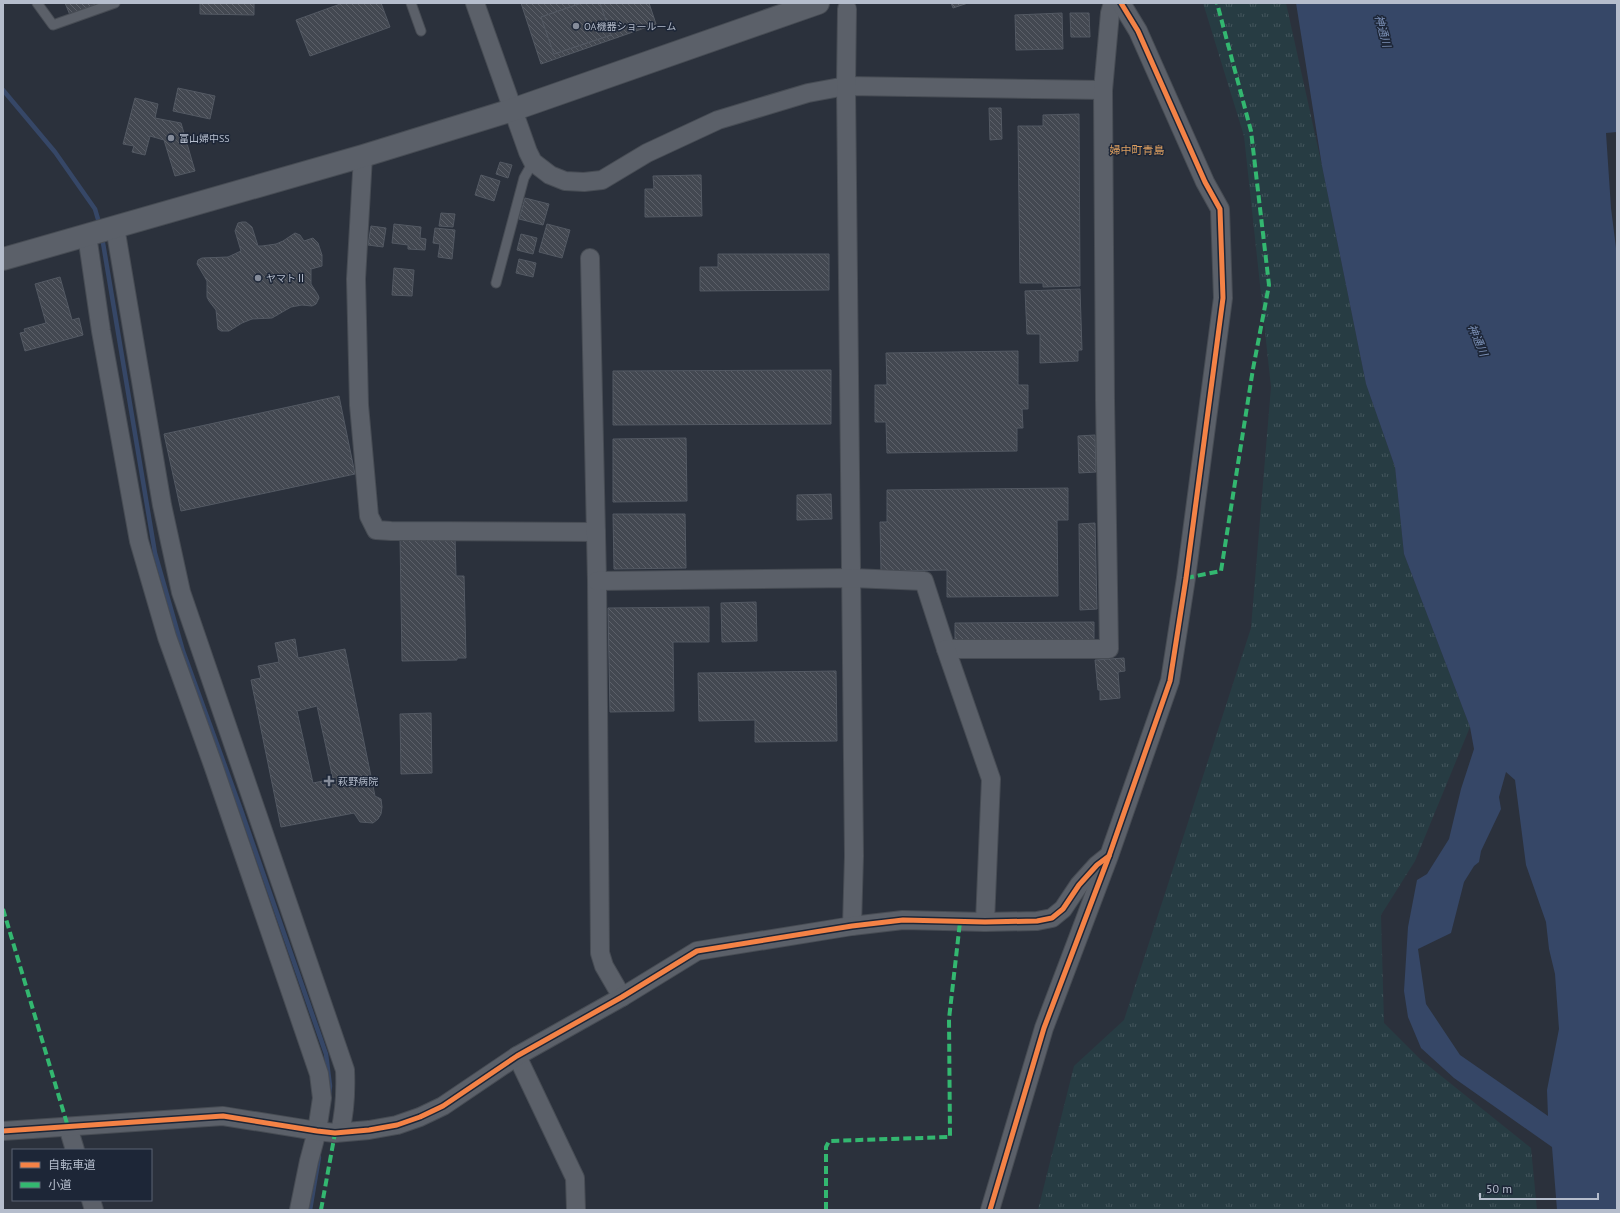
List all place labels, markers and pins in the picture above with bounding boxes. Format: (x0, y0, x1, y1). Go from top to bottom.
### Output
place label: OA機器ショールーム (584, 20, 676, 33)
marker: OA機器ショールーム (571, 21, 581, 31)
place label: 富山婦中SS (179, 132, 230, 145)
marker: 富山婦中SS (166, 133, 176, 143)
place label: ヤマトⅡ (266, 272, 306, 285)
marker: ヤマトⅡ (253, 273, 263, 283)
marker: 萩野病院 (323, 775, 335, 787)
place label: 萩野病院 (338, 775, 378, 788)

